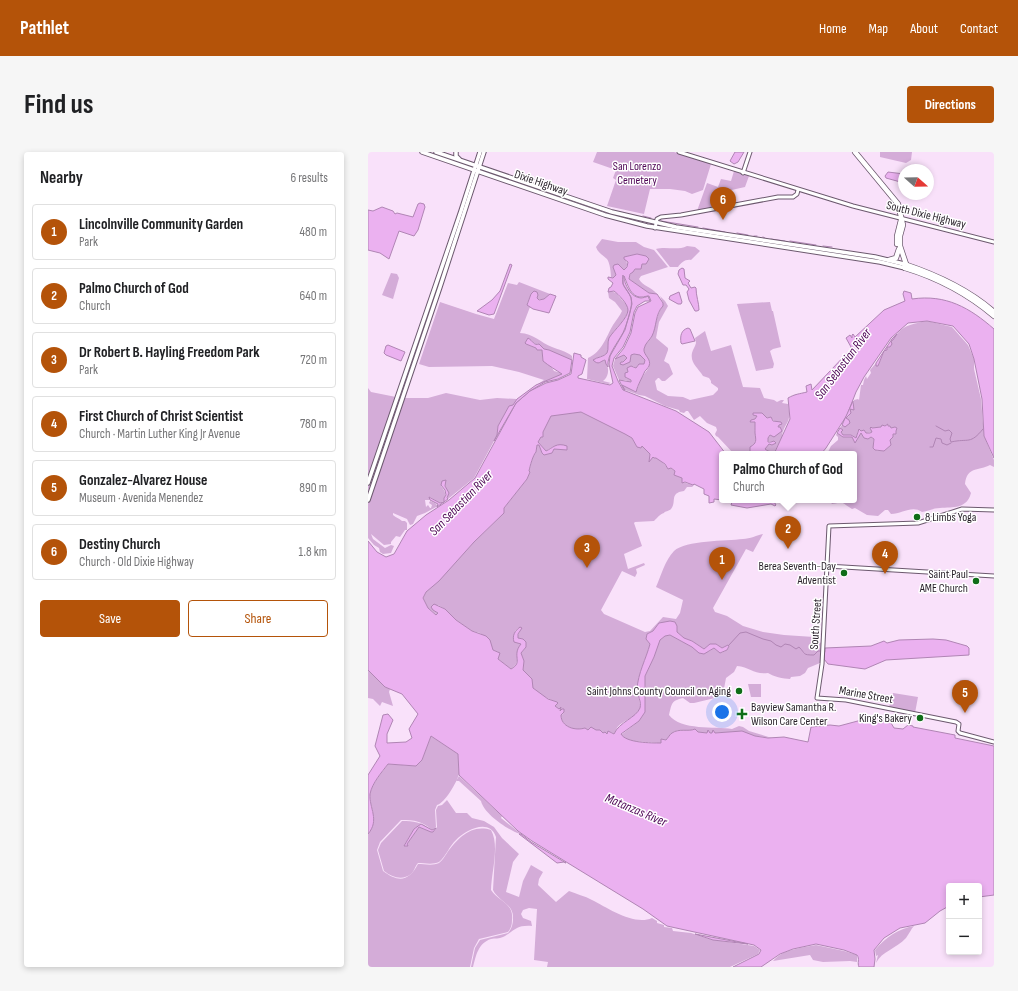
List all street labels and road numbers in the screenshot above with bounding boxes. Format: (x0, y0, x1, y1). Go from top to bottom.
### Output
street label: Dixie Highway (512, 167, 570, 199)
street label: South Dixie Highway (885, 198, 968, 232)
street label: South Street (807, 598, 825, 650)
street label: Marine Street (838, 683, 895, 707)

